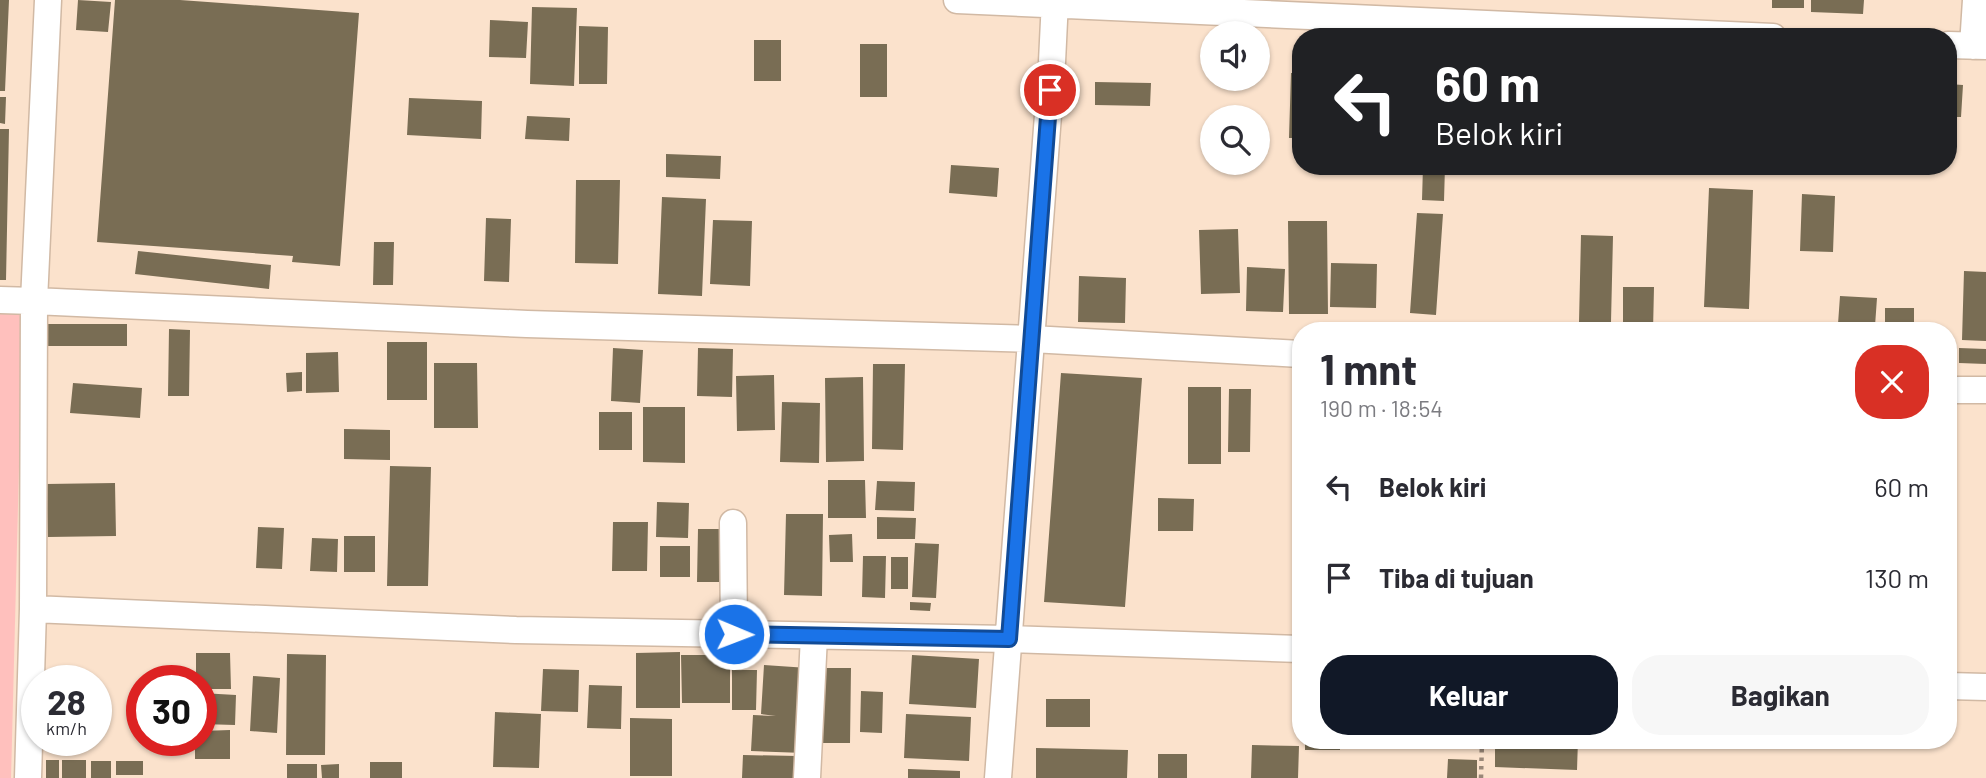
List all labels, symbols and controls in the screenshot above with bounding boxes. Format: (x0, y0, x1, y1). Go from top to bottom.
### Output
map controls (1200, 21, 1270, 175)
button: sound (1200, 21, 1270, 91)
text: 60 m (1435, 53, 1540, 112)
icon: left (1320, 56, 1411, 147)
pin (1020, 60, 1080, 120)
icon: arrive (1031, 71, 1069, 109)
button: search (1200, 105, 1270, 175)
text: Belok kiri (1435, 113, 1563, 151)
text: 1 mnt (1320, 343, 1417, 393)
button: close (1855, 345, 1929, 419)
text: 190 m · 18:54 (1320, 394, 1443, 422)
icon: left (1320, 468, 1358, 506)
text: Belok kiri (1379, 471, 1486, 502)
text: 60 m (1874, 471, 1929, 502)
icon: arrive (1320, 559, 1358, 597)
text: Tiba di tujuan (1379, 562, 1534, 593)
text: 130 m (1865, 562, 1929, 593)
position arrow (697, 597, 771, 671)
button: Keluar (1320, 655, 1618, 735)
button: Bagikan (1632, 655, 1929, 735)
speed limit sign: 30 (126, 665, 217, 756)
text: 28 (47, 680, 86, 722)
text: km/h (46, 717, 87, 739)

